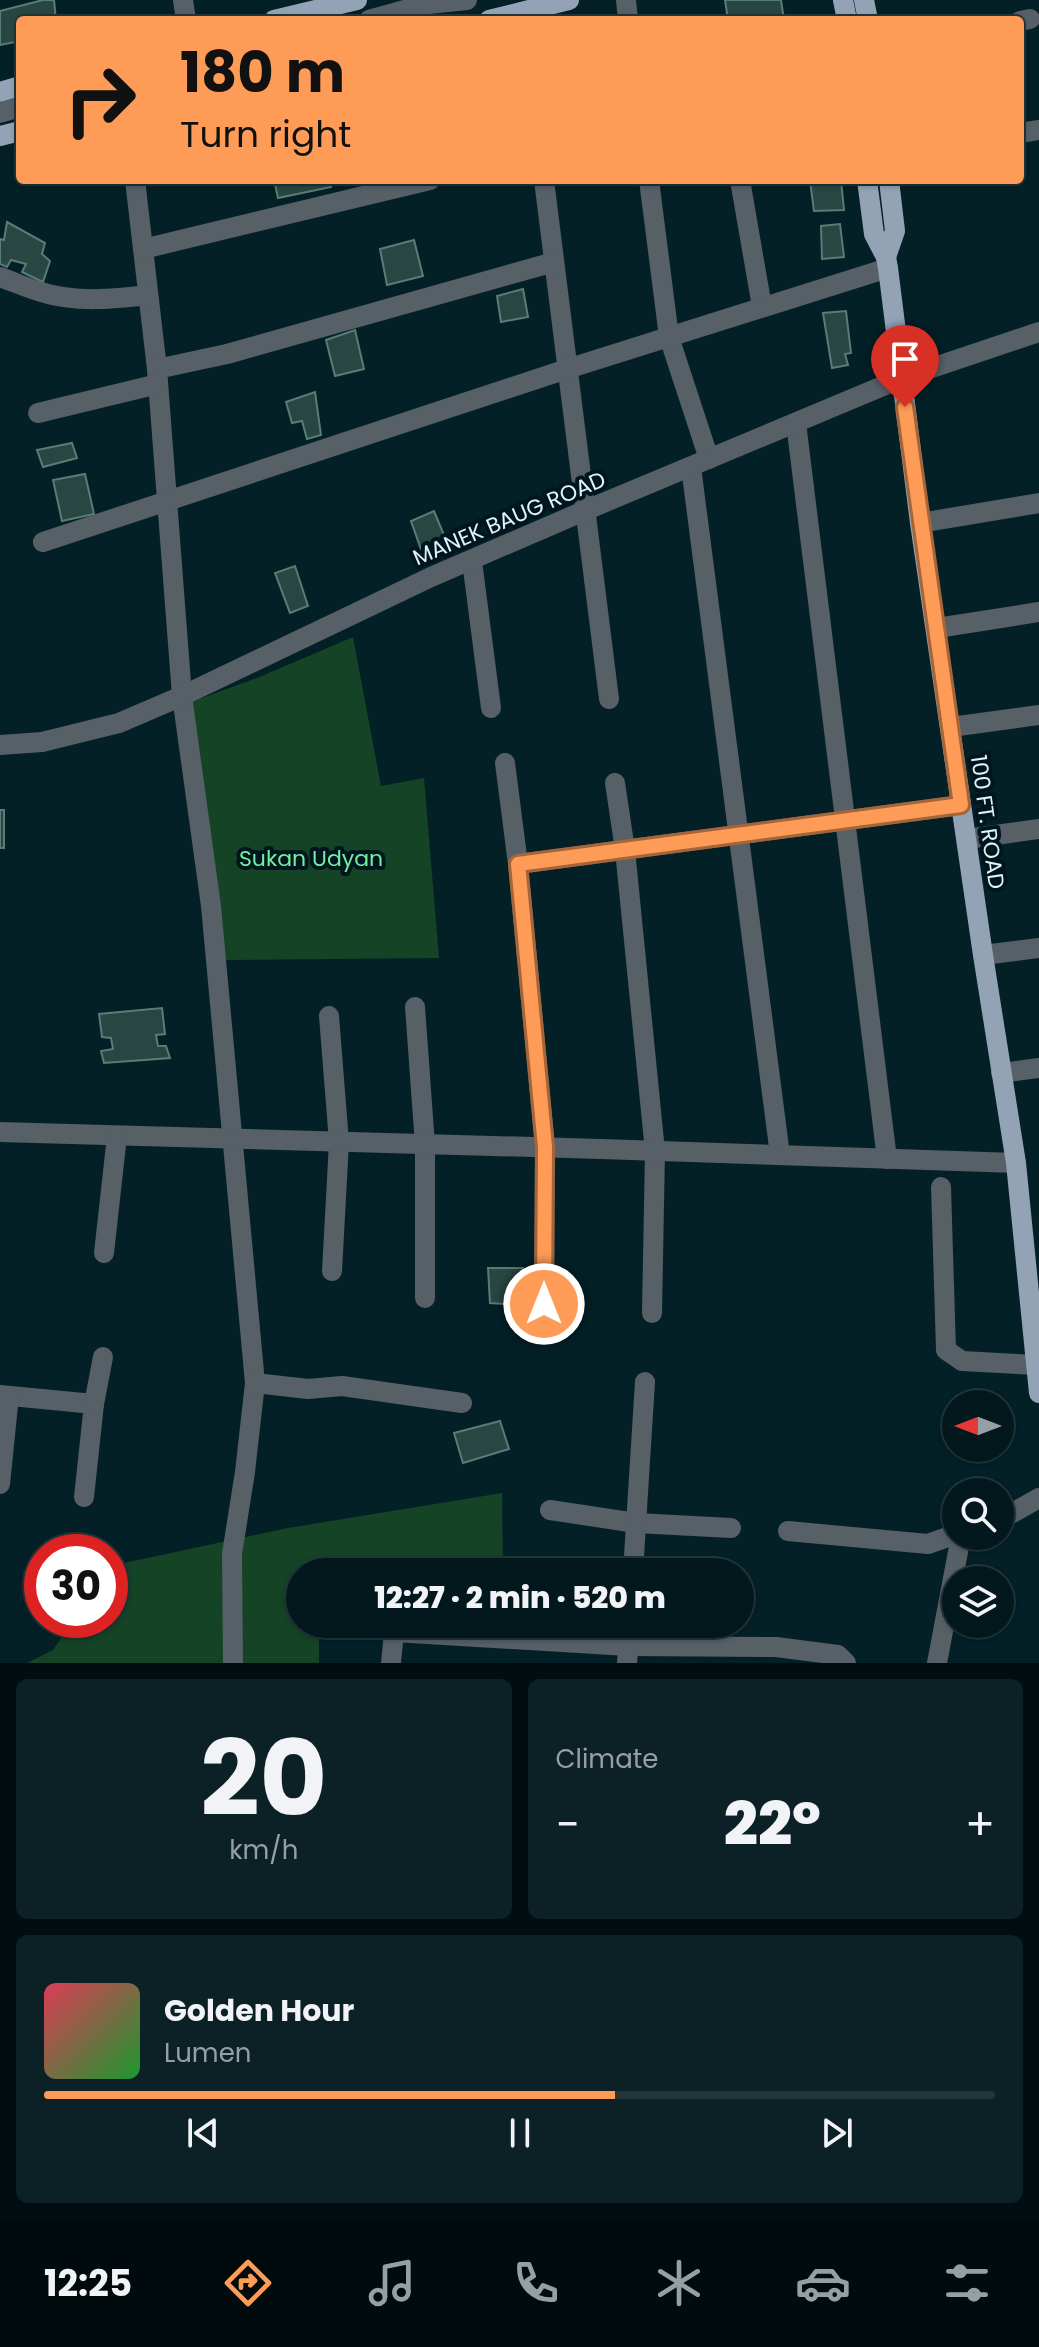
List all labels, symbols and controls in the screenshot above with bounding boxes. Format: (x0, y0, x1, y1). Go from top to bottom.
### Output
text: 180 m (180, 33, 345, 112)
icon: right (48, 48, 152, 152)
text: Turn right (180, 109, 351, 160)
pin (871, 325, 939, 407)
icon: arrive (883, 337, 927, 381)
street label: MANEK BAUG ROAD (408, 464, 610, 573)
street label: 100 FT. ROAD (963, 753, 1012, 891)
park label: Sukan Udyan (239, 843, 383, 874)
position arrow (502, 1262, 586, 1346)
north arrow (942, 1390, 1014, 1462)
map controls (942, 1390, 1014, 1638)
button: search (942, 1478, 1014, 1550)
speed limit sign: 30 (24, 1534, 128, 1638)
button: layers (942, 1566, 1014, 1638)
text: 12:27 · 2 min · 520 m (374, 1576, 666, 1619)
text: 20 (200, 1706, 327, 1851)
text: Climate (556, 1741, 658, 1777)
text: 22° (724, 1782, 821, 1866)
text: − (556, 1794, 580, 1855)
text: + (965, 1794, 995, 1855)
text: km/h (229, 1832, 298, 1868)
text: Golden Hour (164, 1989, 354, 2032)
text: Lumen (164, 2035, 251, 2071)
icon: previous (181, 2111, 225, 2155)
icon: pause (498, 2111, 542, 2155)
icon: next (815, 2111, 859, 2155)
icon: directions (220, 2255, 276, 2311)
icon: music (364, 2255, 420, 2311)
icon: phone (508, 2255, 564, 2311)
icon: climate (651, 2255, 707, 2311)
icon: car (795, 2255, 851, 2311)
icon: filters (939, 2255, 995, 2311)
text: 12:25 (44, 2258, 132, 2309)

